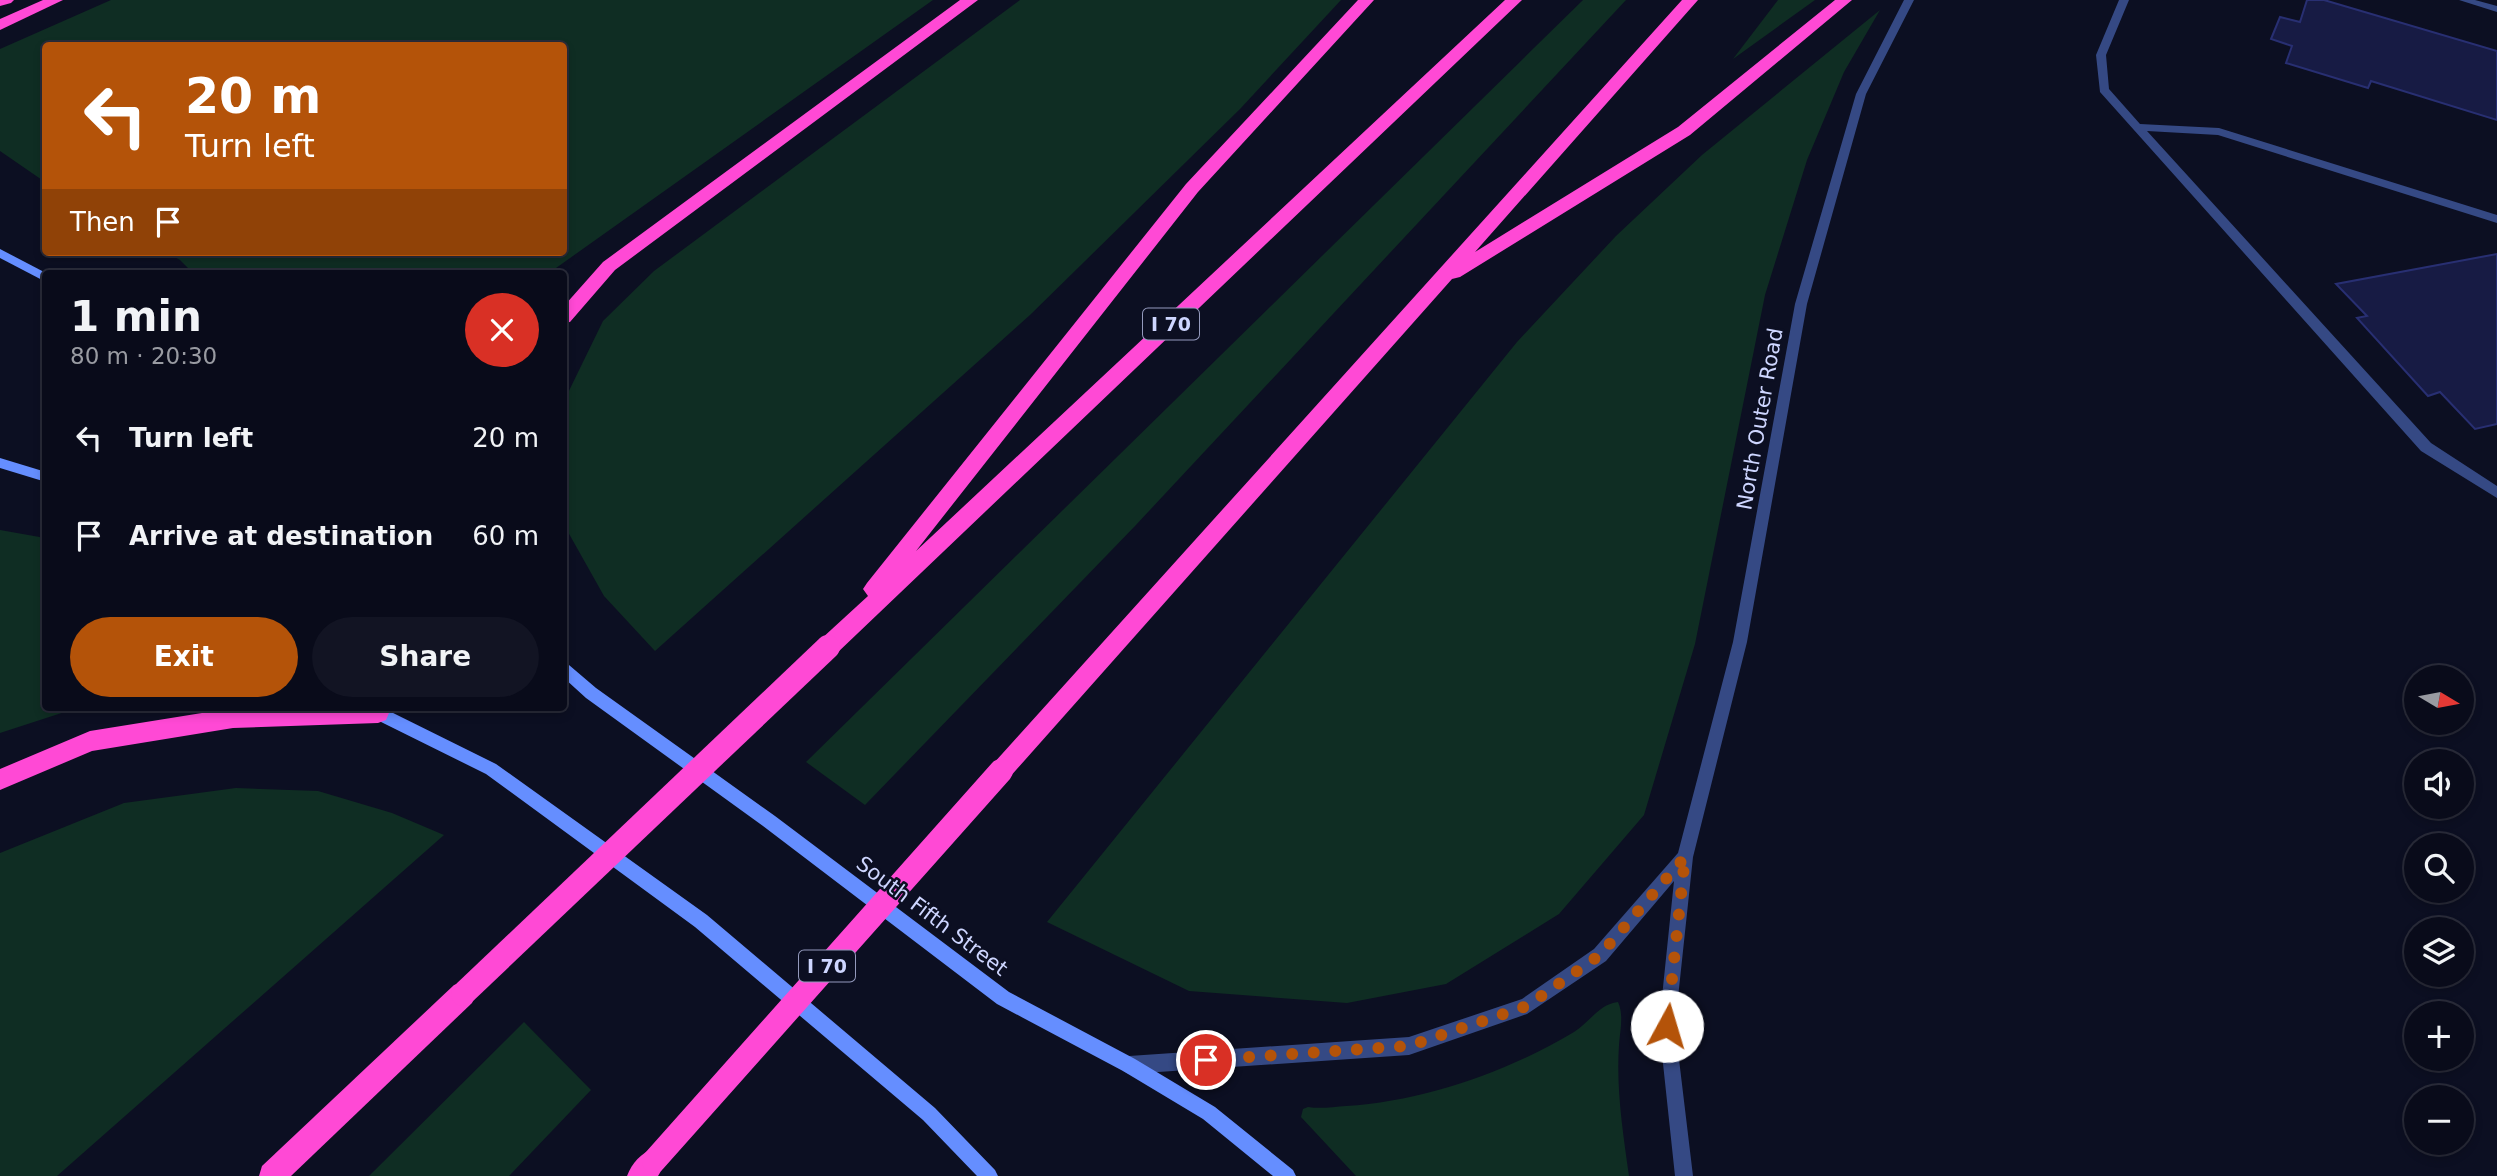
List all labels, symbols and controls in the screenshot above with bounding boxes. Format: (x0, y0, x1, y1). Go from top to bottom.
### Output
text: 20 m (185, 68, 321, 125)
icon: left (70, 70, 161, 161)
text: Turn left (185, 127, 315, 165)
icon: arrive (149, 203, 187, 241)
text: Then (70, 207, 135, 237)
text: 1 min (70, 292, 202, 341)
button: close (465, 293, 539, 367)
road number: I 70 (1143, 308, 1199, 340)
street label: North Outer Road (1732, 326, 1788, 512)
text: 80 m · 20:30 (70, 343, 217, 369)
icon: left (70, 419, 108, 457)
text: Turn left (129, 423, 253, 453)
text: 20 m (472, 423, 539, 453)
icon: arrive (70, 517, 108, 555)
text: Arrive at destination (129, 521, 433, 551)
text: 60 m (472, 521, 539, 551)
button: Exit (70, 617, 298, 697)
button: Share (312, 617, 539, 697)
north arrow (2404, 665, 2474, 735)
map controls (2404, 665, 2474, 1155)
button: sound (2404, 749, 2474, 819)
button: search (2404, 833, 2474, 903)
street label: South Fifth Street (852, 851, 1012, 981)
button: layers (2404, 917, 2474, 987)
road number: I 70 (799, 950, 855, 982)
position arrow (1630, 989, 1704, 1063)
button: + (2404, 1001, 2474, 1071)
pin (1176, 1030, 1236, 1090)
icon: arrive (1187, 1041, 1225, 1079)
button: − (2404, 1085, 2474, 1155)

